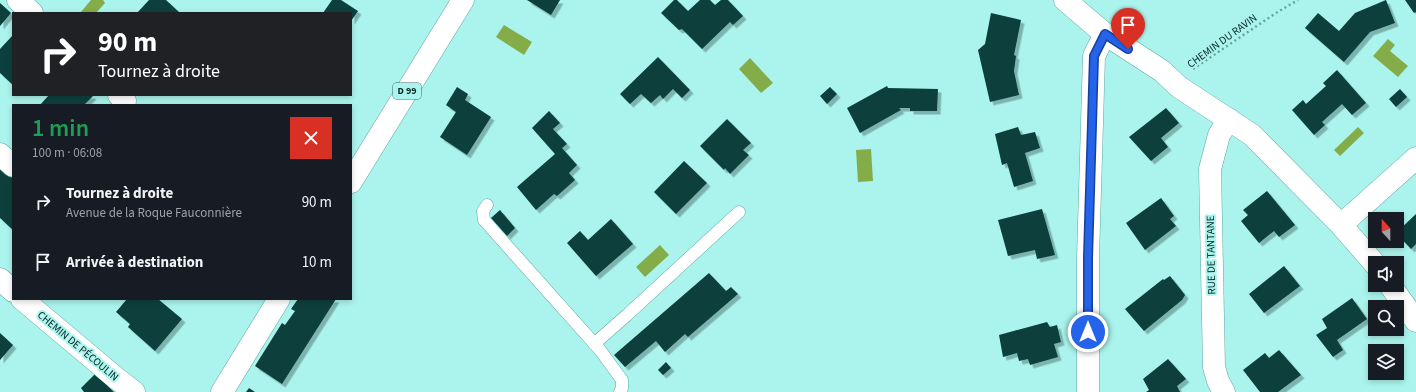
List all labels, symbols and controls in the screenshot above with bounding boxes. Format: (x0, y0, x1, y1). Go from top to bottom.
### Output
pin (1111, 8, 1145, 49)
street label: CHEMIN DU RAVIN (1184, 10, 1260, 72)
icon: arrive (1117, 14, 1139, 36)
text: 90 m (98, 22, 157, 62)
icon: right (32, 28, 84, 80)
text: Tournez à droite (98, 59, 220, 84)
road number: D 99 (393, 83, 421, 99)
text: 1 min (32, 111, 89, 146)
button: close (290, 117, 332, 159)
text: 100 m · 06:08 (32, 144, 102, 162)
text: Tournez à droite (66, 183, 173, 204)
icon: right (32, 191, 54, 213)
text: 90 m (302, 192, 332, 213)
text: Avenue de la Roque Fauconnière (66, 204, 242, 222)
north arrow (1368, 212, 1404, 248)
map controls (1368, 212, 1404, 380)
street label: RUE DE TANTANE (1203, 215, 1219, 295)
icon: arrive (32, 251, 54, 273)
text: Arrivée à destination (66, 252, 203, 273)
text: 10 m (302, 252, 332, 273)
button: sound (1368, 256, 1404, 292)
button: search (1368, 300, 1404, 336)
street label: CHEMIN DE PÉCOULIN (34, 307, 122, 385)
position arrow (1067, 311, 1109, 353)
button: layers (1368, 344, 1404, 380)

